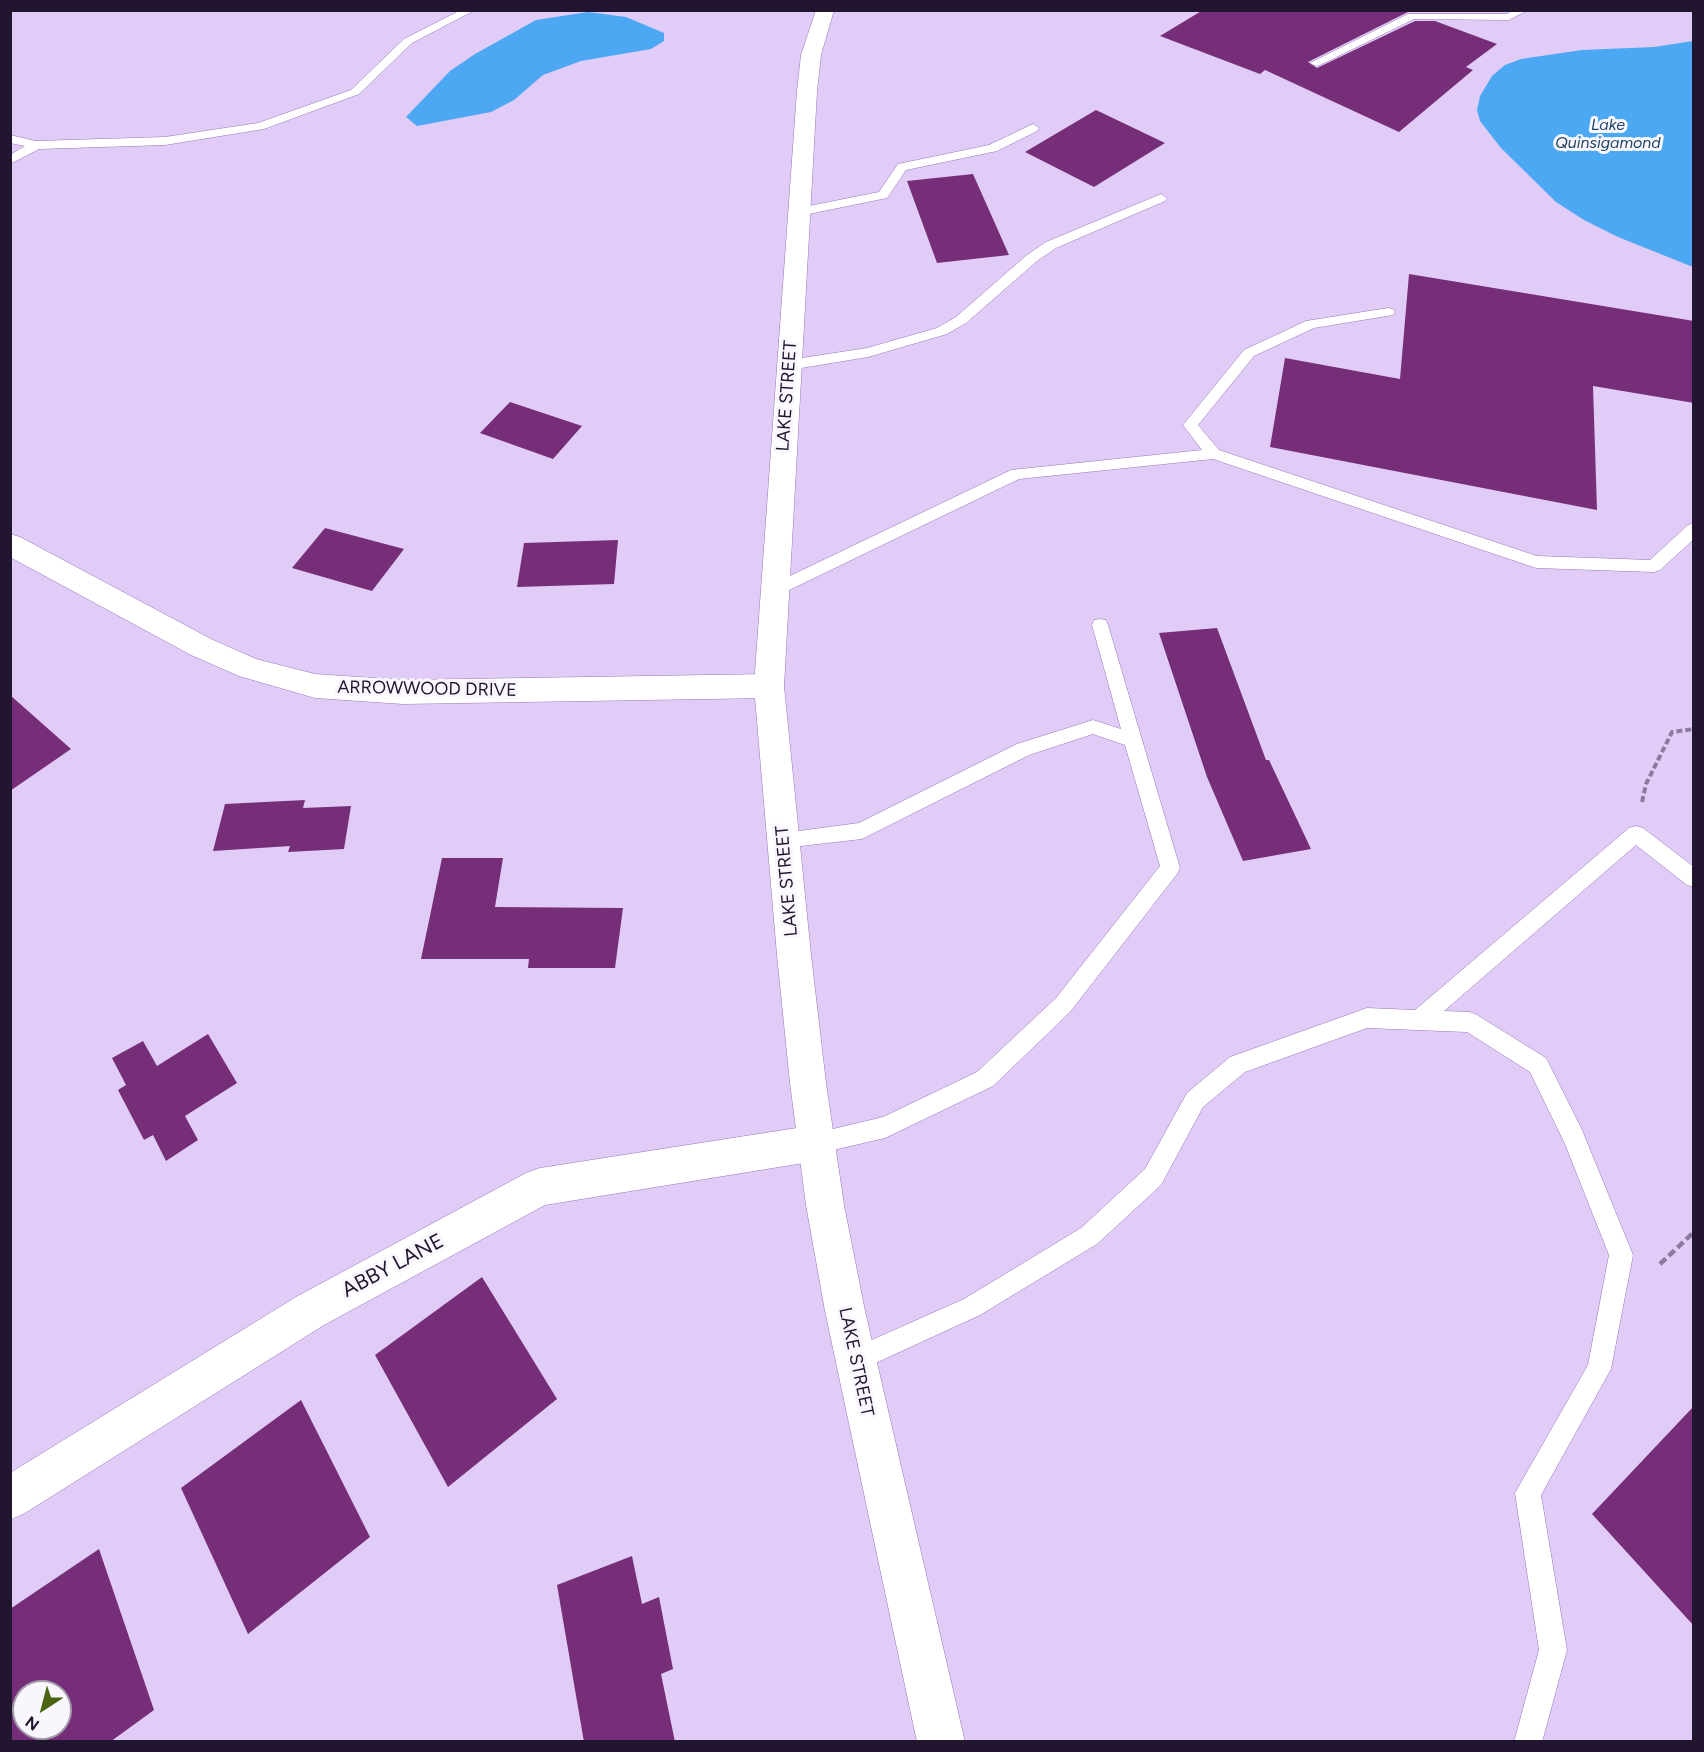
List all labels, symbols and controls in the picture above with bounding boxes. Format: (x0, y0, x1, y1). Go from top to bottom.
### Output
water label: Lake Quinsigamond (1555, 115, 1661, 153)
street label: LAKE STREET (772, 340, 802, 452)
street label: ARROWWOOD DRIVE (337, 677, 517, 701)
street label: LAKE STREET (771, 825, 803, 937)
street label: ABBY LANE (338, 1229, 448, 1303)
street label: LAKE STREET (834, 1305, 878, 1419)
north arrow (12, 1680, 72, 1740)
text: N (22, 1712, 43, 1735)

